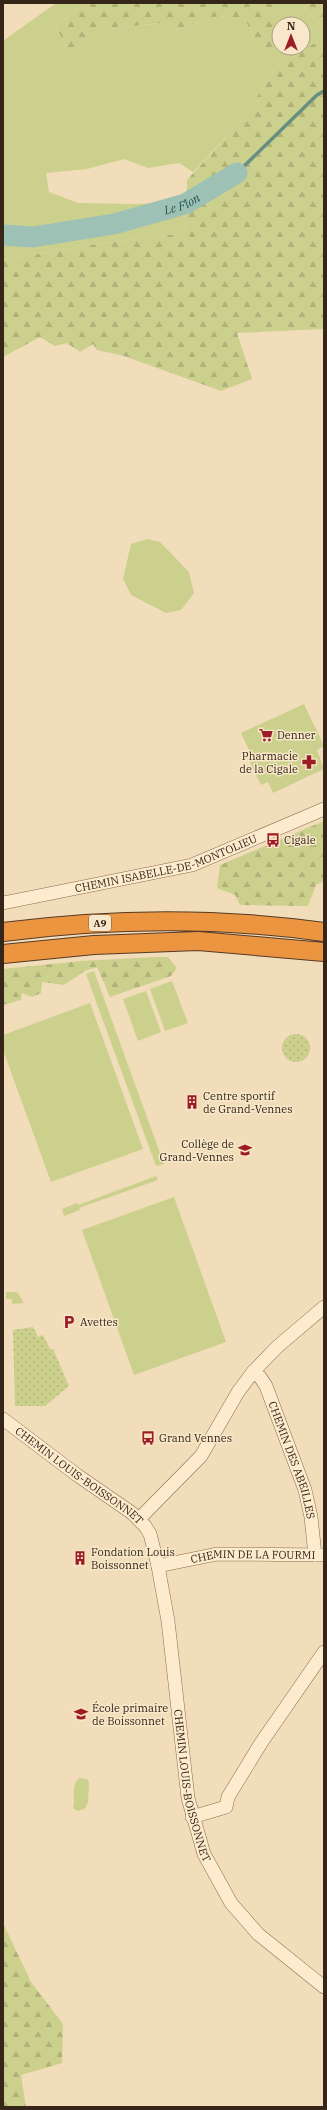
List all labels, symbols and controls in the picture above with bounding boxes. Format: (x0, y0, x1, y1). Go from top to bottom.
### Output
north arrow (271, 16, 311, 56)
text: N (287, 19, 296, 33)
water label: Le Flon (161, 189, 203, 217)
supermarket icon: Denner (258, 727, 274, 743)
place label: Denner (277, 728, 316, 742)
place label: Pharmacie de la Cigale (239, 749, 298, 776)
pharmacy icon: Pharmacie de la Cigale (301, 754, 317, 770)
street label: CHEMIN ISABELLE-DE-MONTOLIEU (74, 831, 259, 895)
bus stop icon: Cigale (265, 832, 281, 848)
place label: Cigale (284, 833, 316, 847)
road number: A9 (89, 915, 111, 931)
place label: Centre sportif de Grand-Vennes (203, 1089, 293, 1116)
building icon: Centre sportif de Grand-Vennes (184, 1094, 200, 1110)
place label: Collège de Grand-Vennes (160, 1137, 234, 1164)
school or university icon: Collège de Grand-Vennes (237, 1142, 253, 1158)
parking icon: Avettes (61, 1314, 77, 1330)
place label: Avettes (80, 1315, 118, 1329)
street label: CHEMIN DES ABEILLES (265, 1399, 318, 1520)
street label: CHEMIN LOUIS-BOISSONNET (12, 1424, 146, 1527)
bus stop icon: Grand Vennes (140, 1430, 156, 1446)
place label: Grand Vennes (159, 1431, 232, 1445)
place label: Fondation Louis Boissonnet (91, 1545, 175, 1572)
street label: CHEMIN DE LA FOURMI (189, 1547, 316, 1566)
building icon: Fondation Louis Boissonnet (72, 1550, 88, 1566)
place label: École primaire de Boissonnet (92, 1701, 168, 1728)
school or university icon: École primaire de Boissonnet (73, 1706, 89, 1722)
street label: CHEMIN LOUIS-BOISSONNET (171, 1708, 214, 1865)

